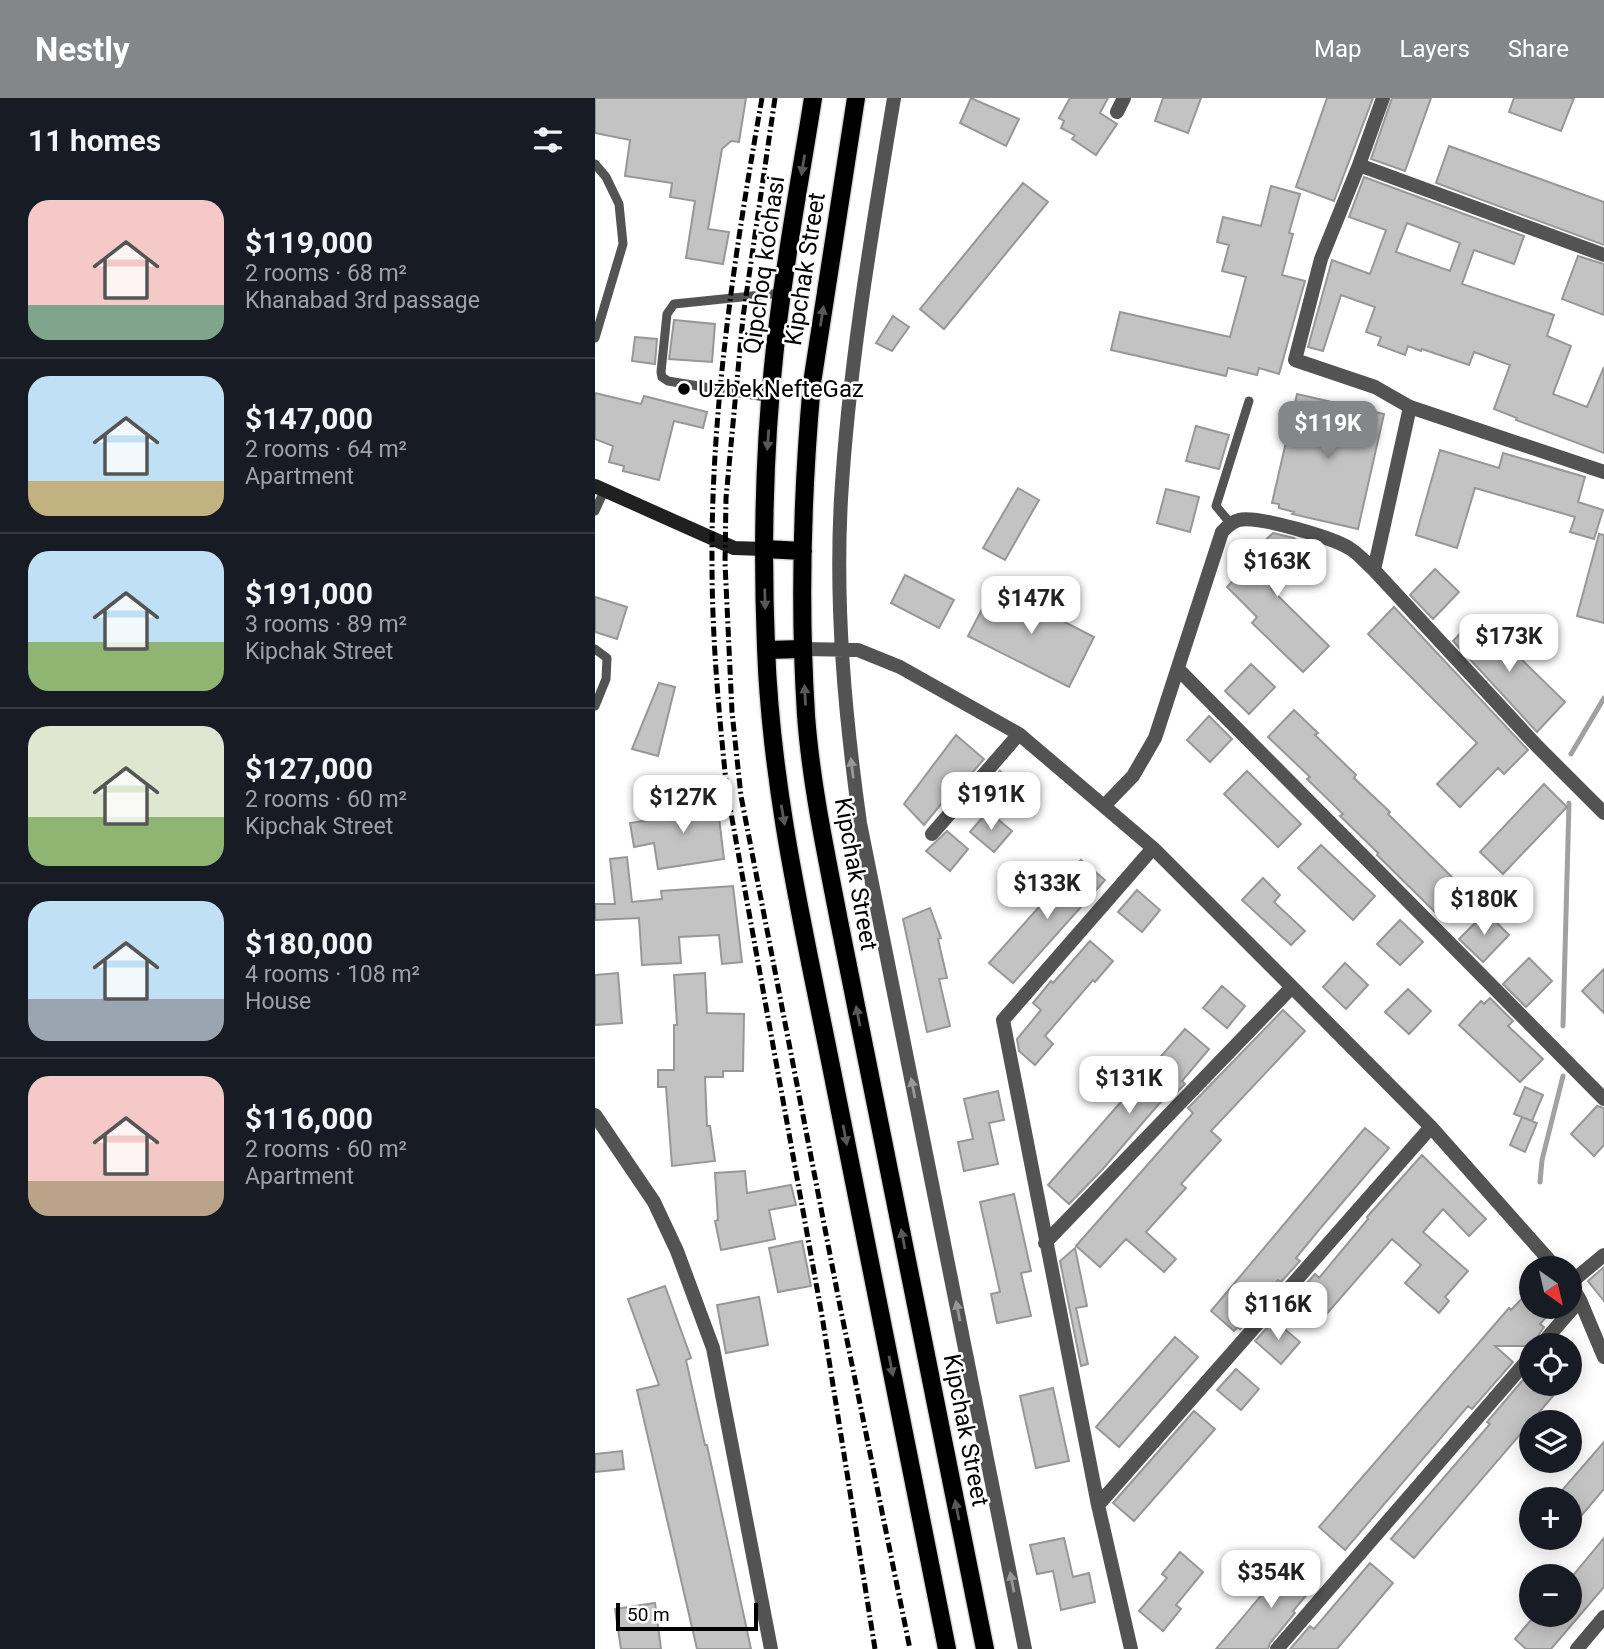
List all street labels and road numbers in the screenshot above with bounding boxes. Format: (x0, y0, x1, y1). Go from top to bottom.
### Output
street label: Qipchoq ko'chasi (738, 174, 790, 356)
street label: Kipchak Street (779, 190, 831, 348)
street label: Kipchak Street (829, 795, 883, 953)
street label: Kipchak Street (938, 1351, 995, 1509)

